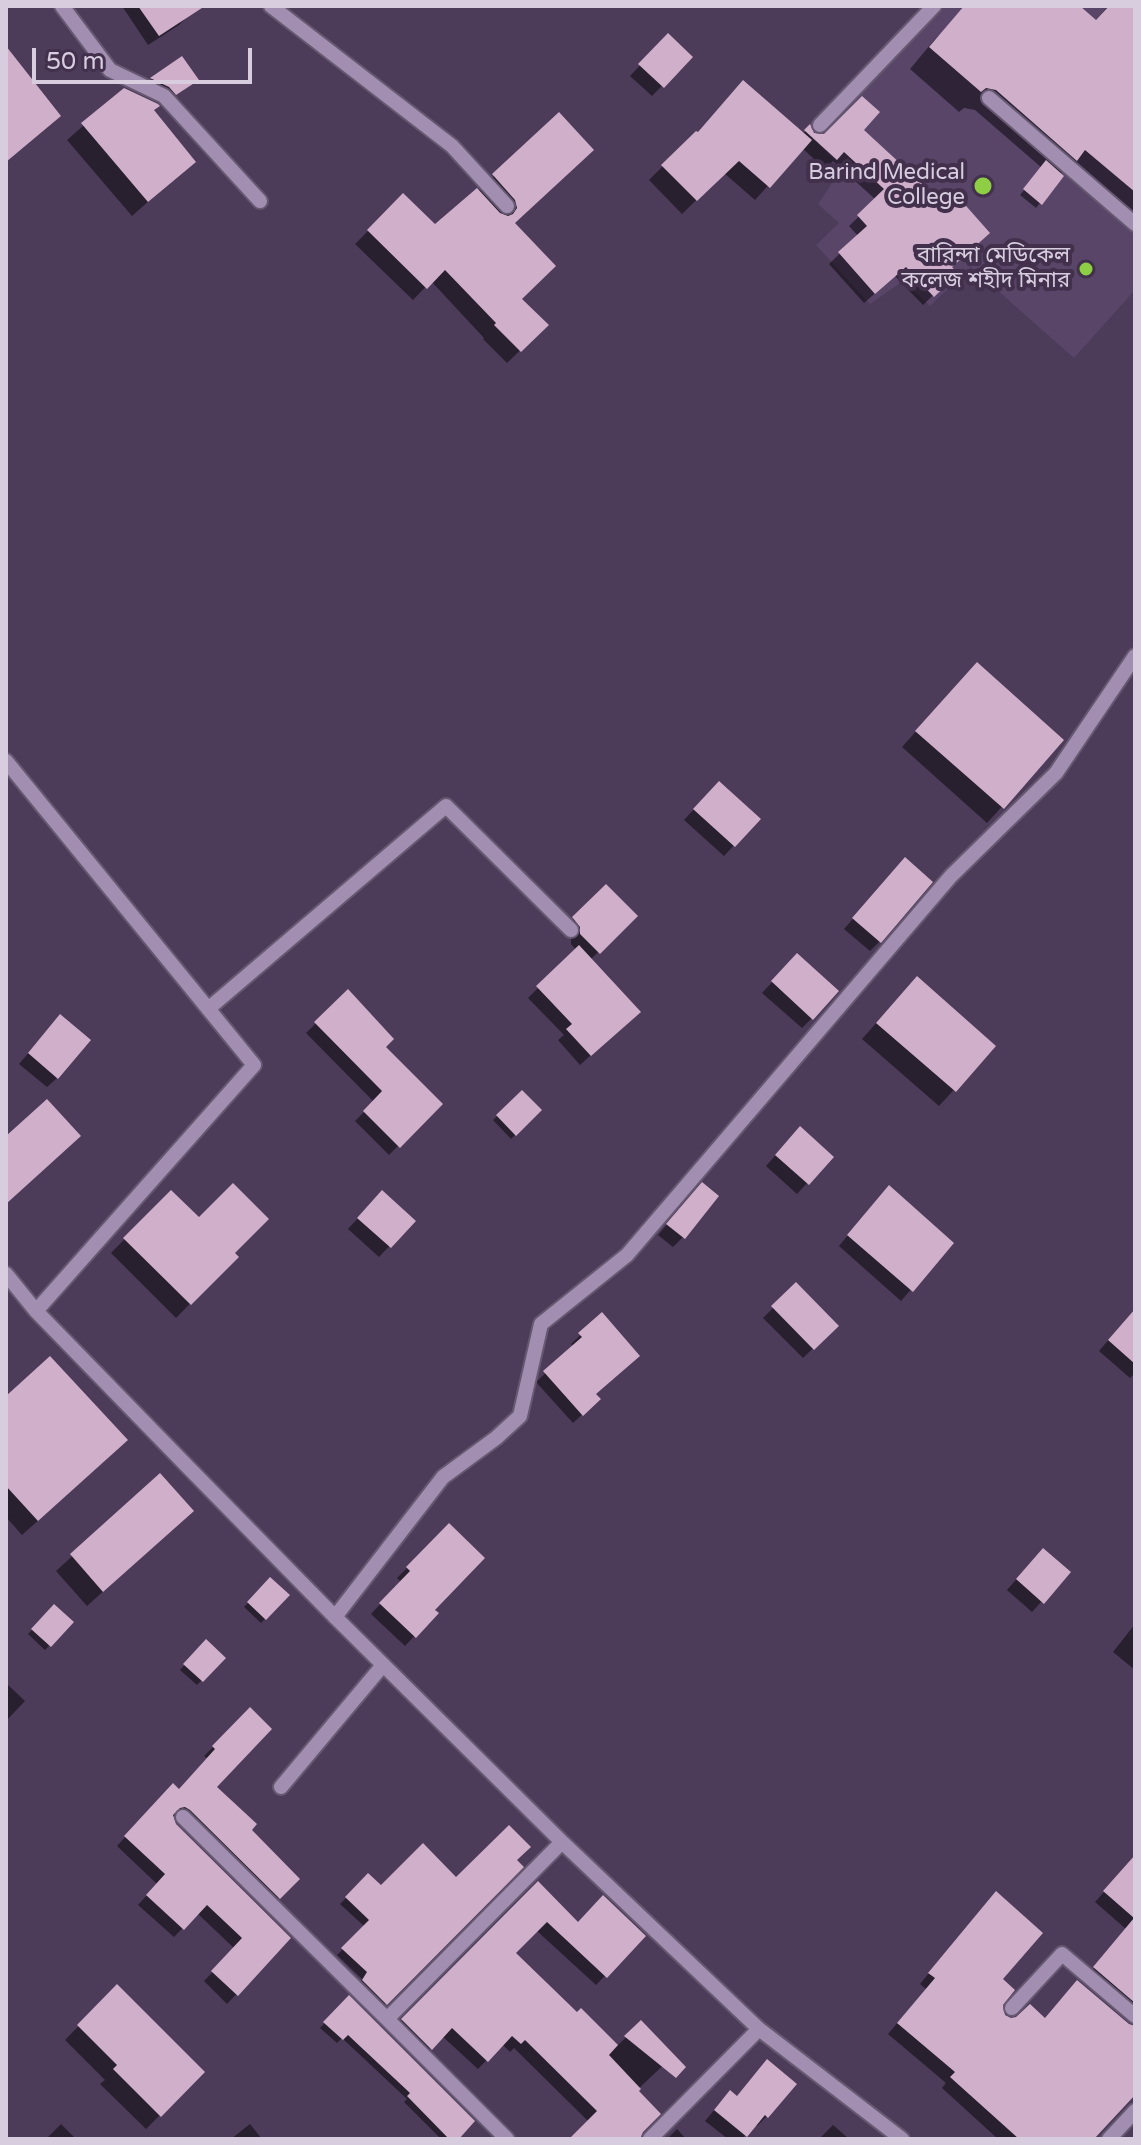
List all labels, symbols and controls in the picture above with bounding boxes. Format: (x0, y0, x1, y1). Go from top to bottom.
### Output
scale bar (36, 32, 256, 82)
text: 50 m (46, 47, 104, 76)
place label: Barind Medical College (808, 160, 965, 212)
marker: Barind Medical College (972, 175, 994, 197)
place label: বারিন্দা মেডিকেল কলেজ শহীদ মিনার (902, 243, 1070, 294)
marker: বারিন্দা মেডিকেল কলেজ শহীদ মিনার (1077, 260, 1095, 278)

